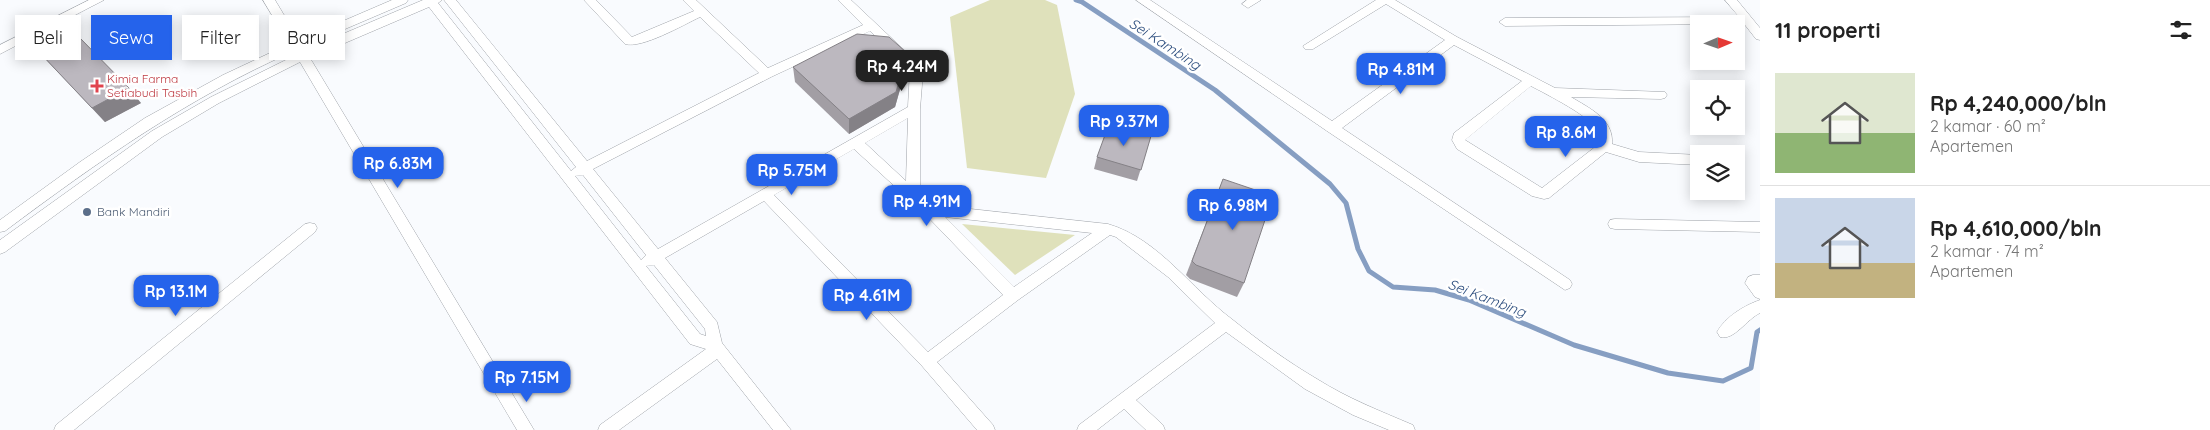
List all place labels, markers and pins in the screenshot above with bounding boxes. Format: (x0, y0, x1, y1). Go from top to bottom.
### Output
pin: Rp 4.24M (850, 49, 954, 92)
pin: Rp 4.81M (1349, 52, 1453, 95)
place label: Kimia Farma Setiabudi Tasbih (107, 71, 197, 100)
marker: Kimia Farma Setiabudi Tasbih (91, 80, 103, 92)
pin: Rp 9.37M (1072, 104, 1176, 147)
pin: Rp 8.6M (1520, 116, 1612, 158)
pin: Rp 6.83M (346, 146, 450, 189)
pin: Rp 5.75M (740, 154, 844, 196)
pin: Rp 4.91M (875, 184, 979, 227)
pin: Rp 6.98M (1181, 188, 1285, 231)
place label: Bank Mandiri (97, 204, 170, 219)
marker: Bank Mandiri (81, 206, 93, 218)
pin: Rp 13.1M (124, 274, 228, 317)
pin: Rp 4.61M (815, 278, 919, 321)
pin: Rp 7.15M (475, 360, 579, 403)

